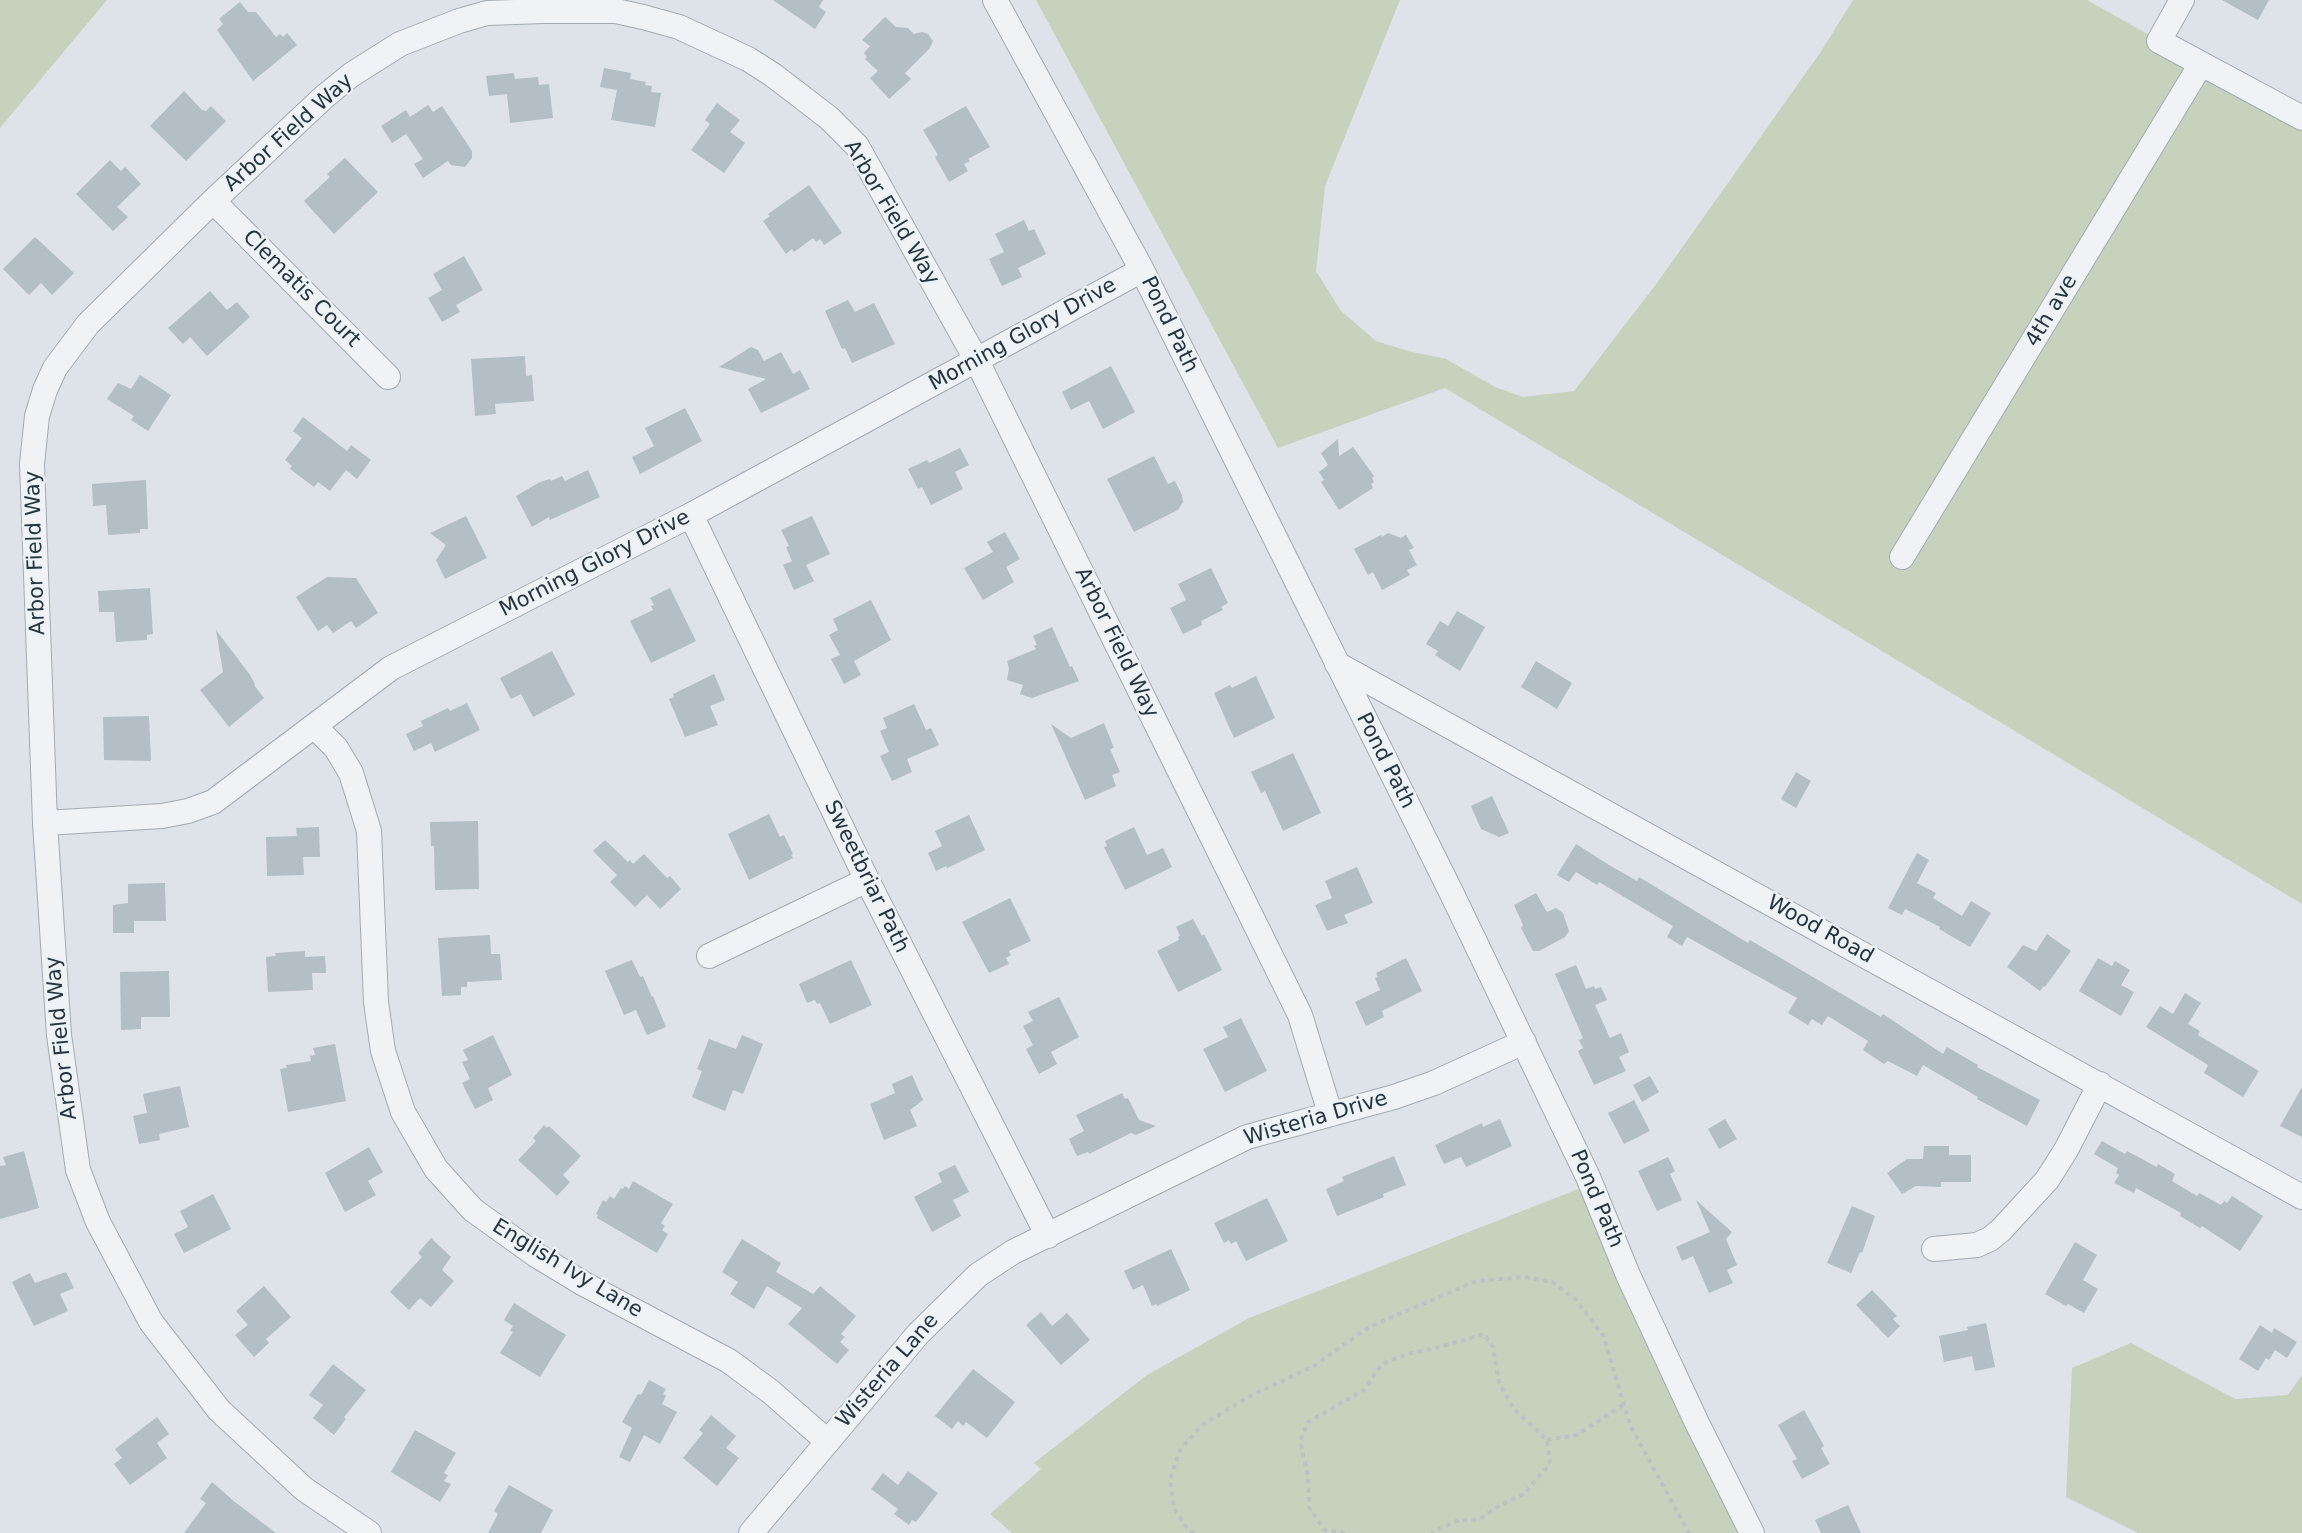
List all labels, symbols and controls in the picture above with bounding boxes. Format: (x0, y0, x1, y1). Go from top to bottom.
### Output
street label: Arbor Field Way (220, 69, 358, 197)
street label: Arbor Field Way (838, 136, 944, 290)
street label: Clematis Court (237, 225, 365, 353)
street label: 4th ave (2021, 270, 2083, 352)
street label: Morning Glory Drive (925, 273, 1121, 397)
street label: Pond Path (1135, 273, 1203, 377)
street label: Arbor Field Way (21, 470, 51, 636)
street label: Morning Glory Drive (496, 505, 694, 623)
street label: Arbor Field Way (1069, 564, 1163, 722)
street label: Pond Path (1350, 709, 1420, 813)
street label: Sweetbriar Path (818, 797, 914, 957)
street label: Wood Road (1762, 890, 1878, 970)
street label: Arbor Field Way (41, 955, 83, 1121)
street label: Wisteria Drive (1241, 1086, 1391, 1152)
street label: Pond Path (1564, 1146, 1628, 1252)
street label: English Ivy Lane (487, 1214, 647, 1324)
street label: Wisteria Lane (832, 1309, 944, 1433)

